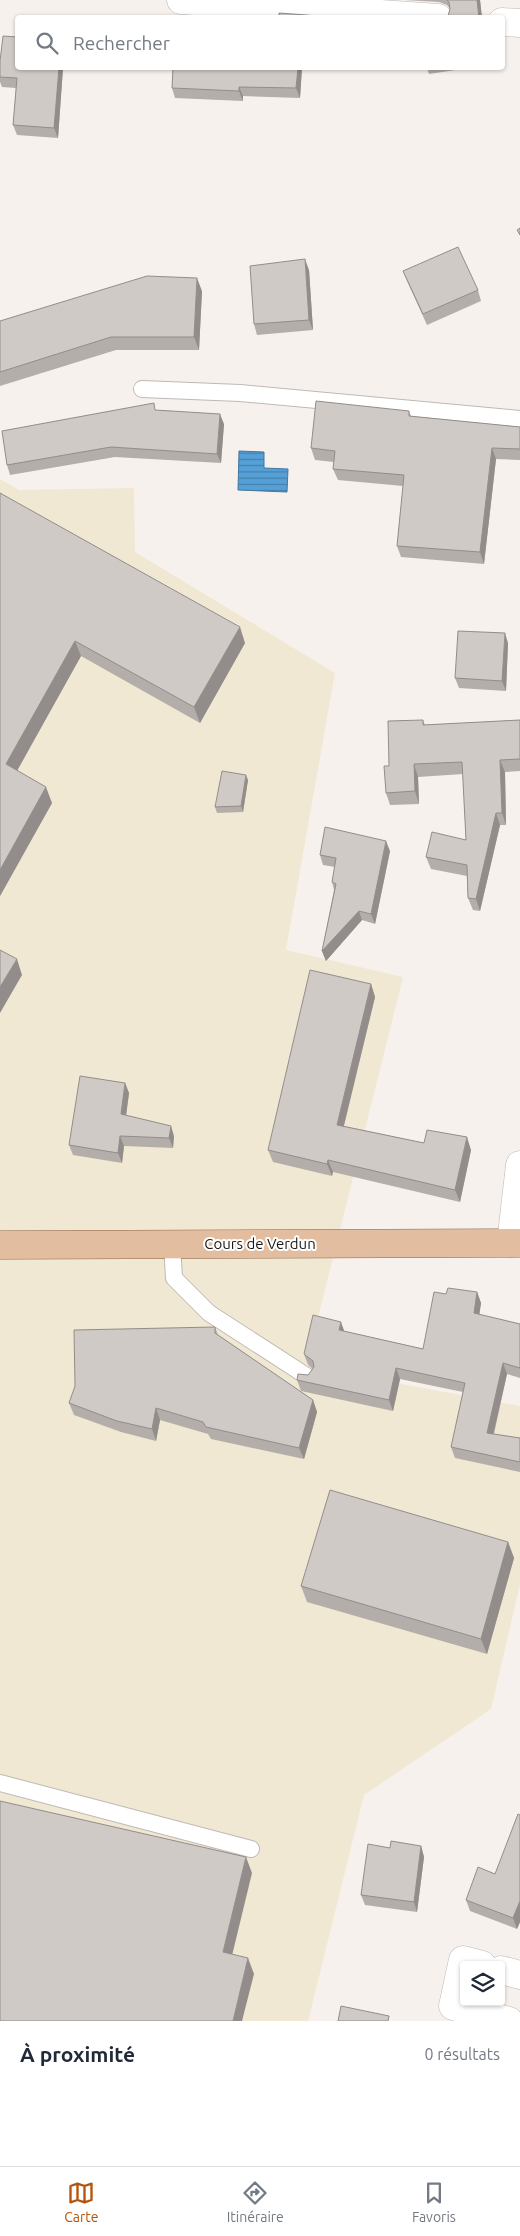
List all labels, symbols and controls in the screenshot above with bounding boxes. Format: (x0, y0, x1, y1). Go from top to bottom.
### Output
search box (15, 15, 505, 70)
icon: search (33, 29, 61, 57)
text: Rechercher (73, 32, 170, 54)
street label: Cours de Verdun (204, 1235, 316, 1252)
map controls (460, 1961, 505, 2006)
button: layers (460, 1961, 505, 2006)
text: À proximité (20, 2042, 135, 2066)
text: 0 résultats (424, 2045, 500, 2063)
tab: Carte (64, 2179, 98, 2225)
tab: Itinéraire (227, 2179, 284, 2225)
tab: Favoris (412, 2179, 456, 2225)

